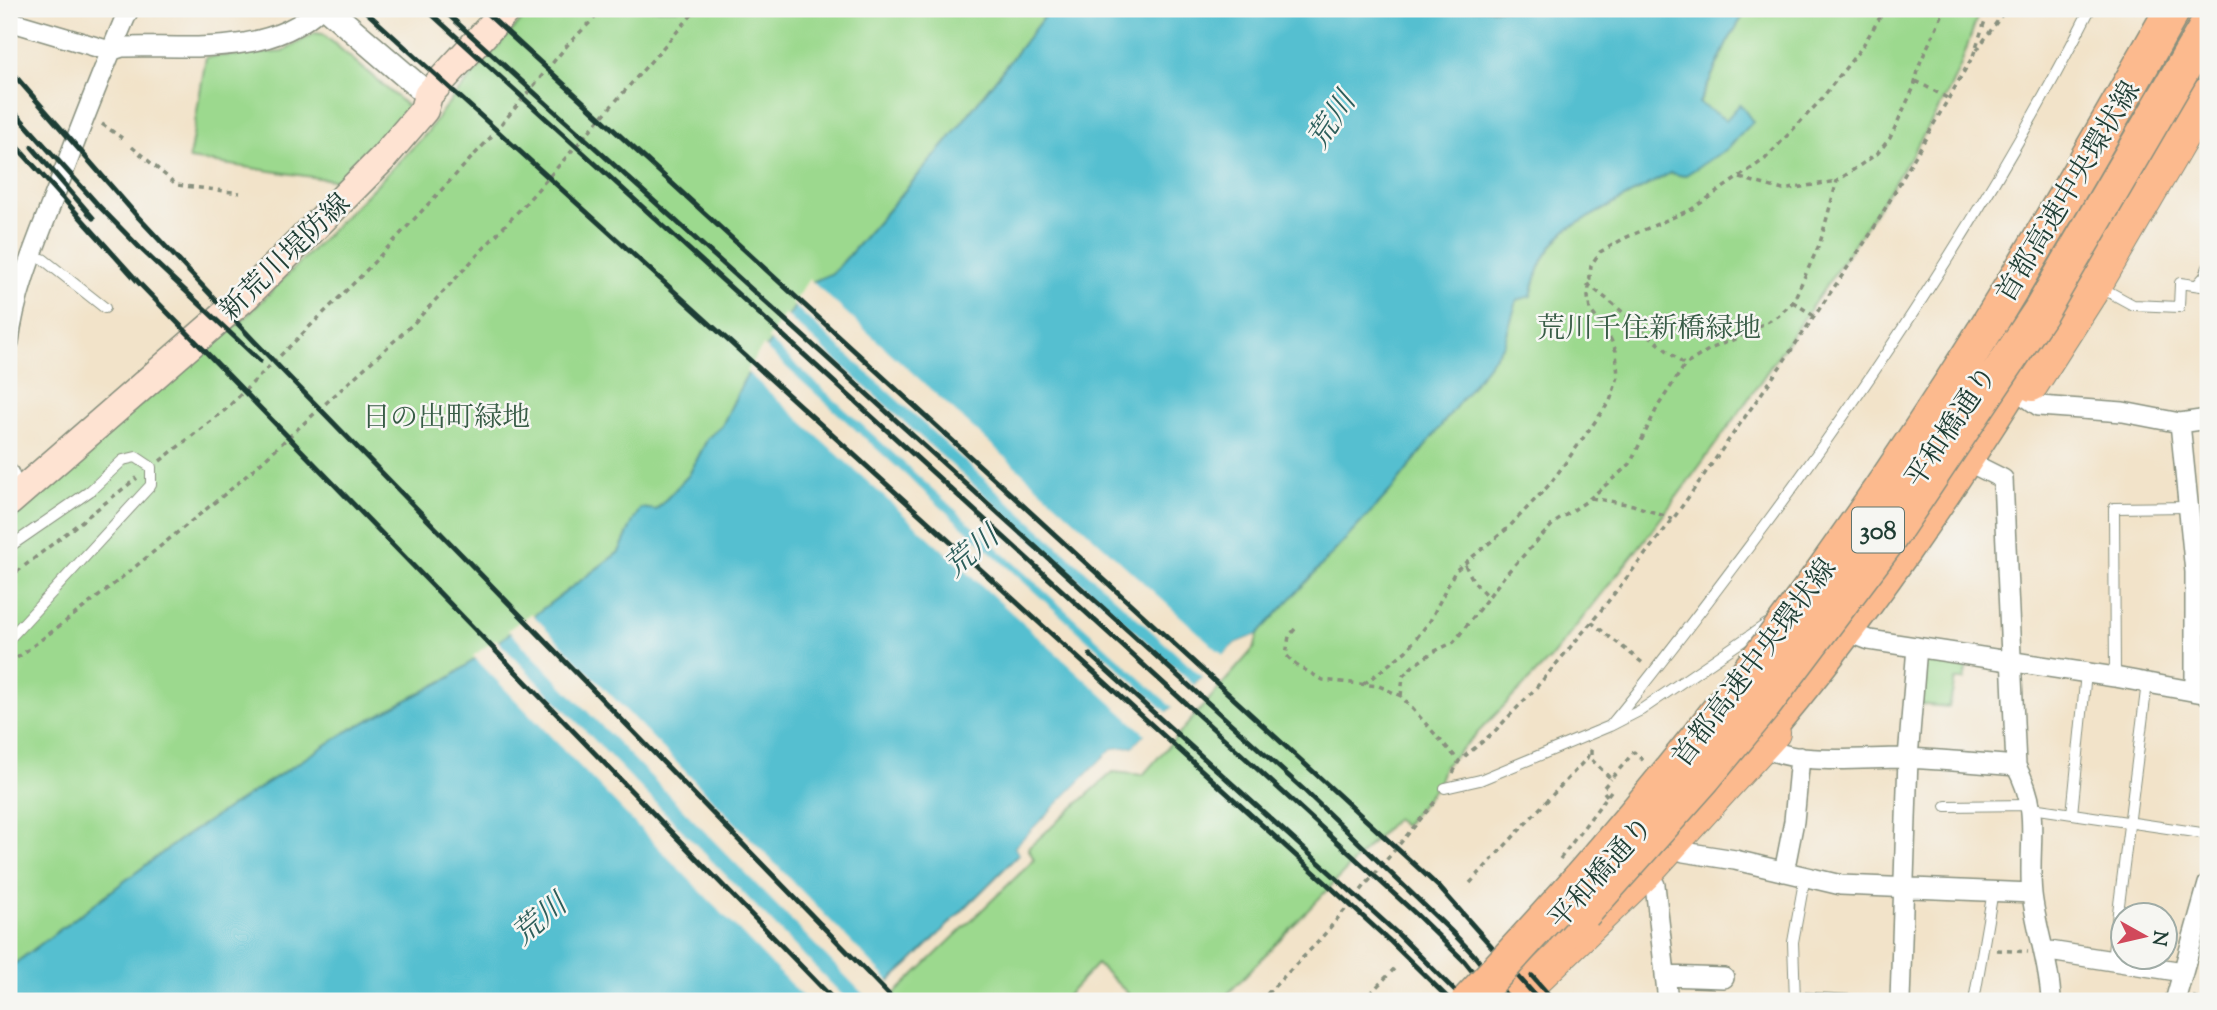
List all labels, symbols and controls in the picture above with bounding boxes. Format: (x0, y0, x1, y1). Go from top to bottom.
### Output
street label: 首都高速中央環状線 (1988, 74, 2152, 311)
water label: 荒川 (1298, 82, 1369, 158)
street label: 新荒川堤防線 (212, 185, 360, 331)
park label: 荒川千住新橋緑地 (1537, 310, 1761, 350)
street label: 平和橋通り (1897, 358, 2008, 497)
park label: 日の出町緑地 (362, 399, 530, 439)
road number: 308 (1852, 508, 1904, 552)
water label: 荒川 (936, 515, 1012, 589)
street label: 首都高速中央環状線 (1664, 551, 1847, 776)
street label: 平和橋通り (1541, 809, 1664, 939)
water label: 荒川 (504, 883, 580, 957)
north arrow (2108, 902, 2178, 972)
text: N (2144, 929, 2173, 947)

